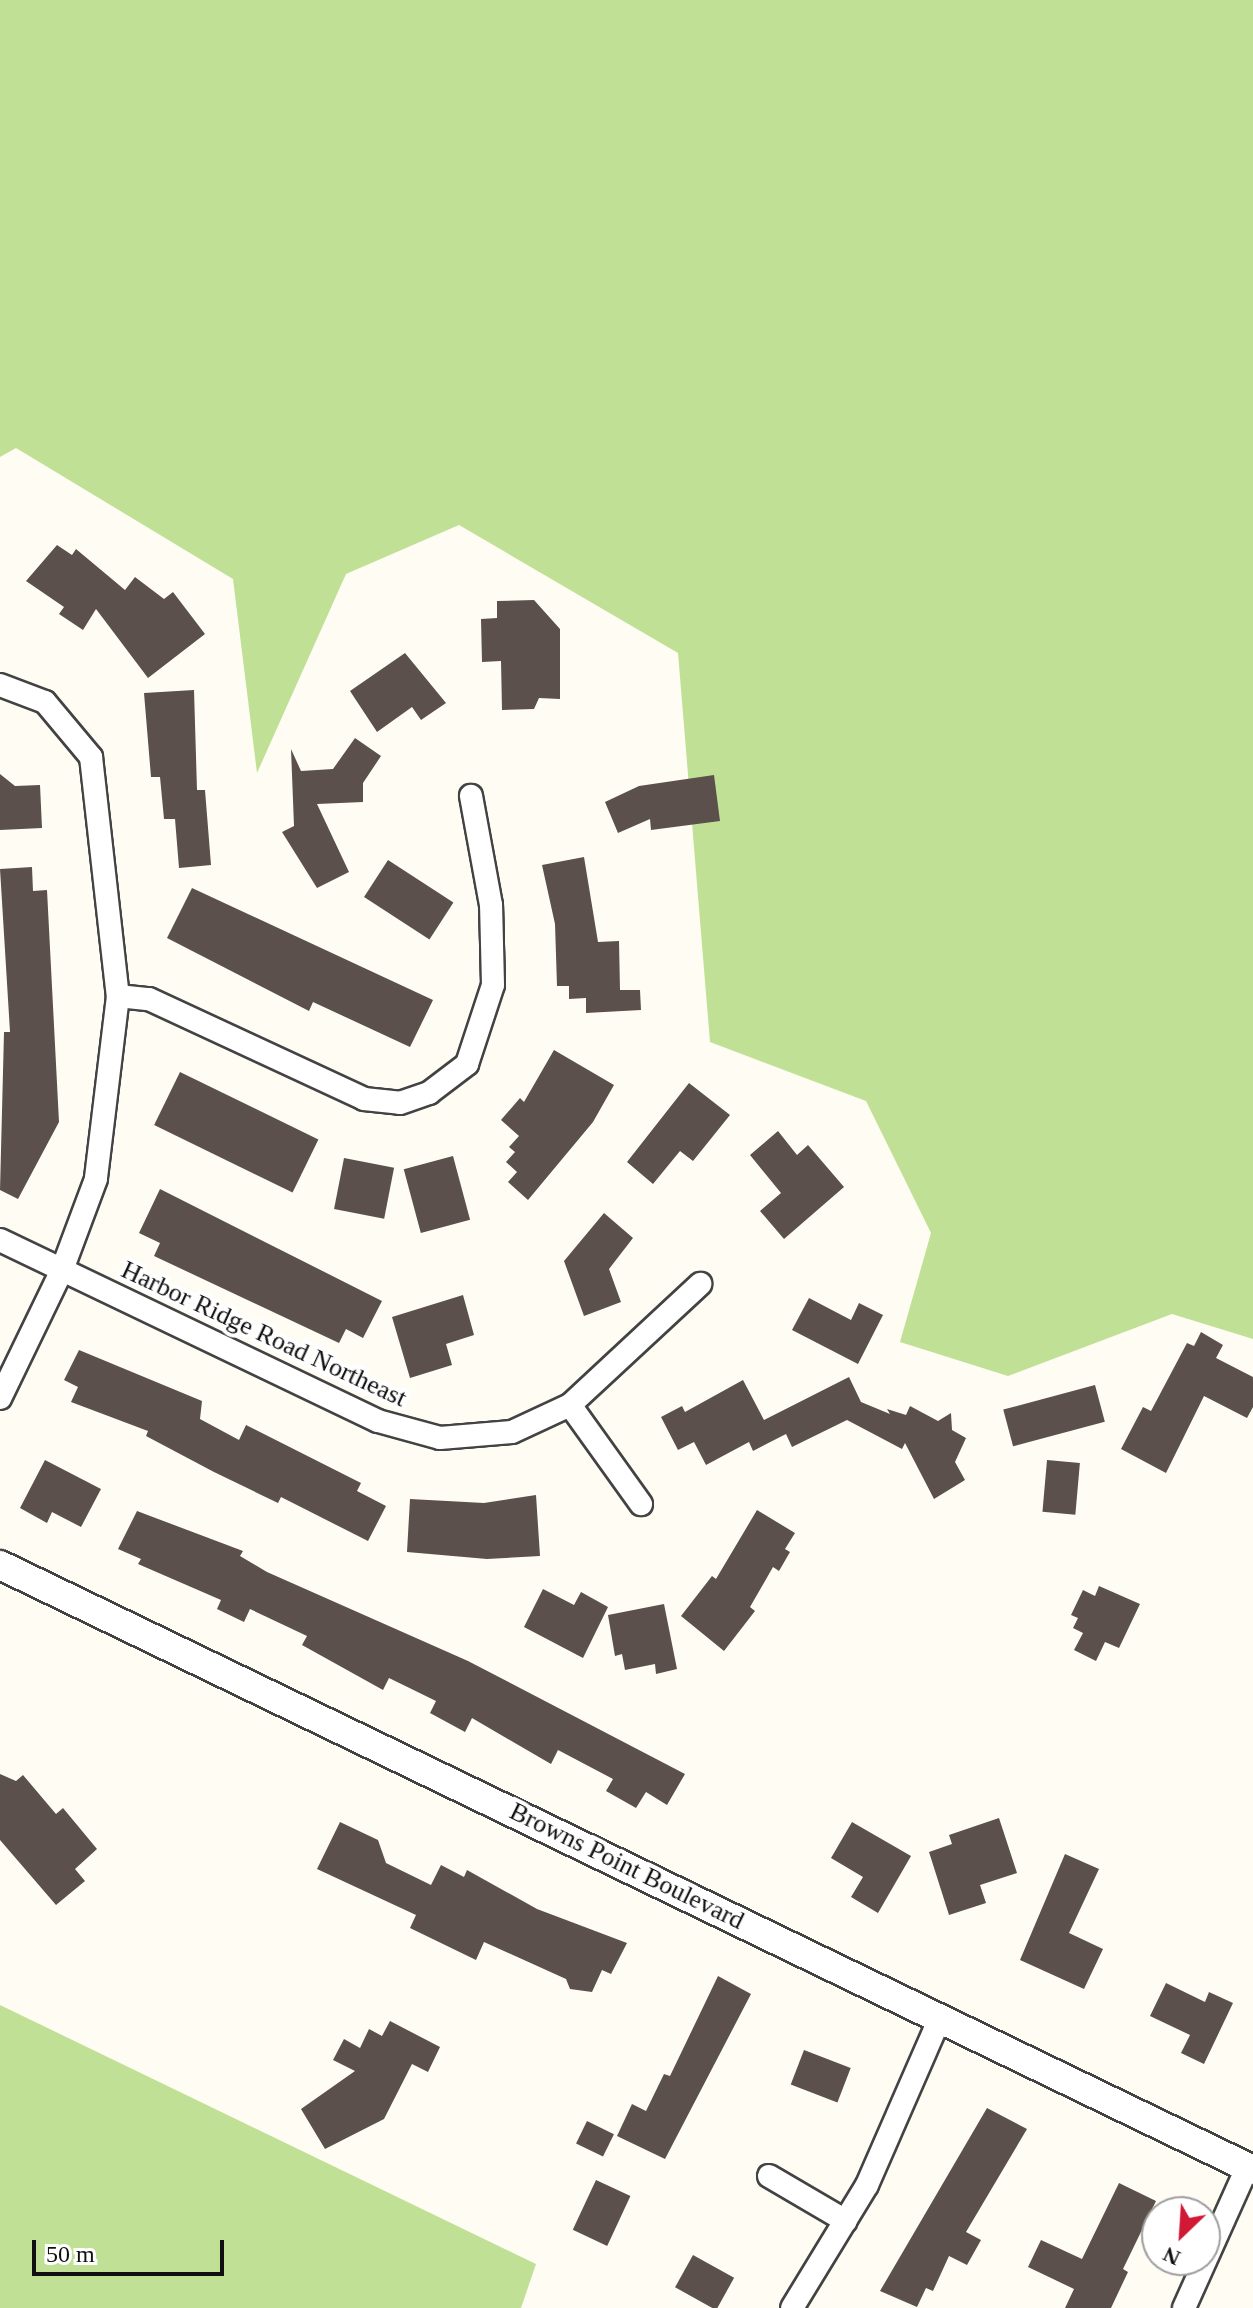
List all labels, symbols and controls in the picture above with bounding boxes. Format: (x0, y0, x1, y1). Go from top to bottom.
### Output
street label: Harbor Ridge Road Northeast (116, 1254, 412, 1414)
street label: Browns Point Boulevard (505, 1796, 749, 1936)
north arrow (1141, 2196, 1221, 2276)
scale bar (36, 2224, 228, 2274)
text: 50 m (46, 2241, 95, 2267)
text: N (1159, 2242, 1184, 2271)

